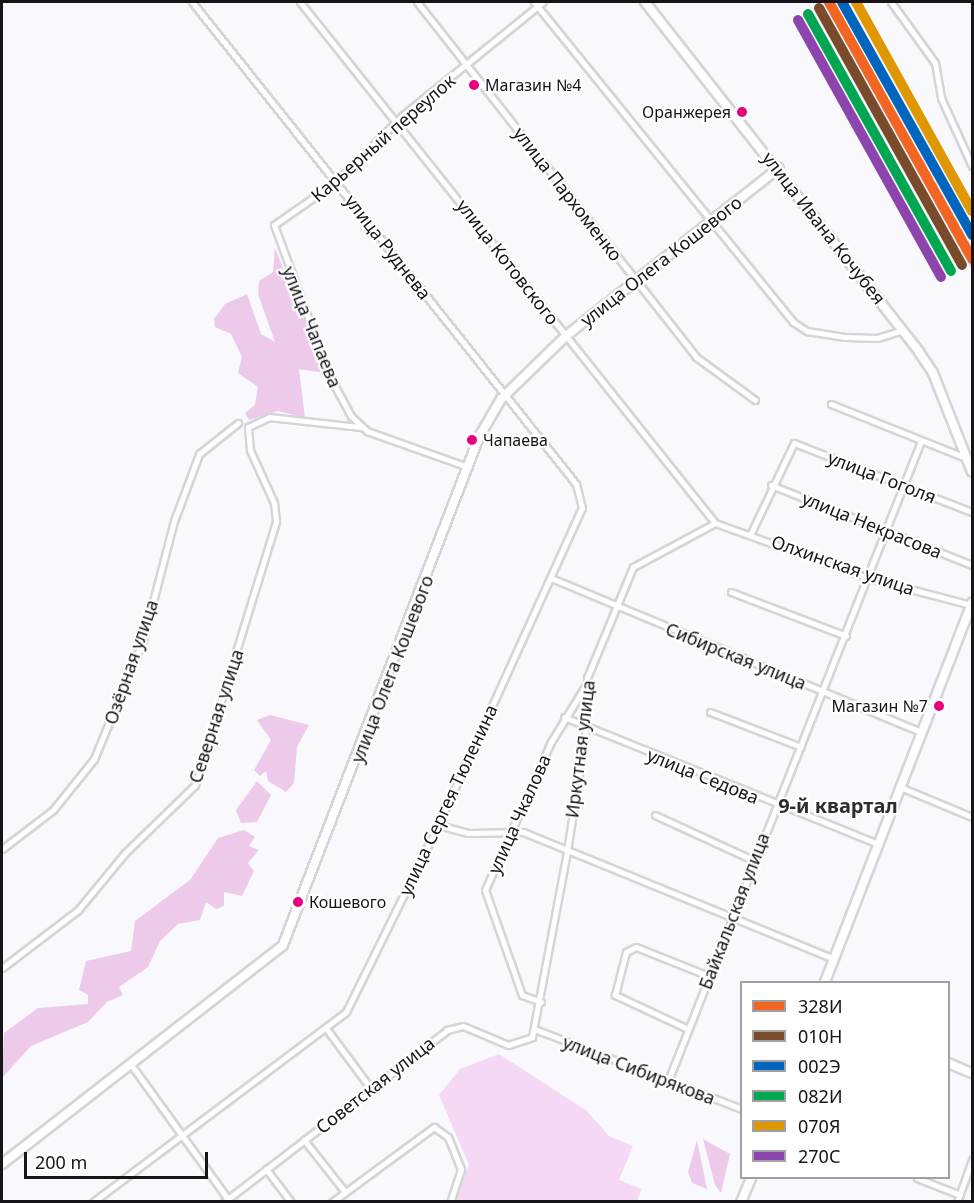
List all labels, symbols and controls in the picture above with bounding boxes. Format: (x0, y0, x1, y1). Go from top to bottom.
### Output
street label: Карьерный переулок (307, 70, 459, 206)
place label: Магазин №4 (485, 75, 582, 95)
marker: Магазин №4 (468, 79, 480, 91)
place label: Оранжерея (642, 102, 731, 122)
marker: Оранжерея (736, 106, 748, 118)
street label: улица Пархоменко (509, 123, 627, 265)
street label: улица Ивана Кочубея (758, 148, 890, 308)
street label: улица Руднева (340, 190, 436, 304)
street label: улица Олега Кошевого (576, 191, 746, 331)
street label: улица Котовского (452, 195, 564, 329)
street label: улица Чапаева (278, 263, 346, 391)
place label: Чапаева (483, 430, 548, 450)
marker: Чапаева (466, 434, 478, 446)
street label: улица Гоголя (825, 446, 939, 508)
street label: улица Некрасова (799, 487, 945, 563)
street label: Олхинская улица (769, 530, 917, 600)
street label: улица Олега Кошевого (346, 572, 438, 766)
street label: Озёрная улица (100, 597, 162, 727)
street label: Сибирская улица (663, 618, 809, 694)
street label: Северная улица (184, 646, 248, 786)
street label: Иркутная улица (561, 679, 599, 819)
place label: Магазин №7 (831, 696, 928, 716)
marker: Магазин №7 (933, 700, 945, 712)
street label: улица Сергея Тюленина (394, 701, 502, 899)
street label: улица Седова (644, 744, 762, 808)
street label: улица Чкалова (483, 751, 555, 877)
district label: 9-й квартал (778, 793, 898, 817)
street label: Байкальская улица (694, 830, 774, 992)
place label: Кошевого (309, 892, 386, 912)
marker: Кошевого (292, 896, 304, 908)
legend (740, 981, 950, 1179)
text: 328И (798, 994, 843, 1018)
text: 010Н (798, 1024, 842, 1048)
street label: улица Сибирякова (560, 1031, 718, 1109)
street label: Советская улица (311, 1032, 439, 1138)
text: 002Э (798, 1054, 841, 1078)
text: 082И (798, 1084, 843, 1108)
text: 070Я (798, 1114, 840, 1138)
scale bar (27, 1140, 212, 1178)
text: 270С (798, 1144, 840, 1168)
text: 200 m (35, 1150, 87, 1174)

